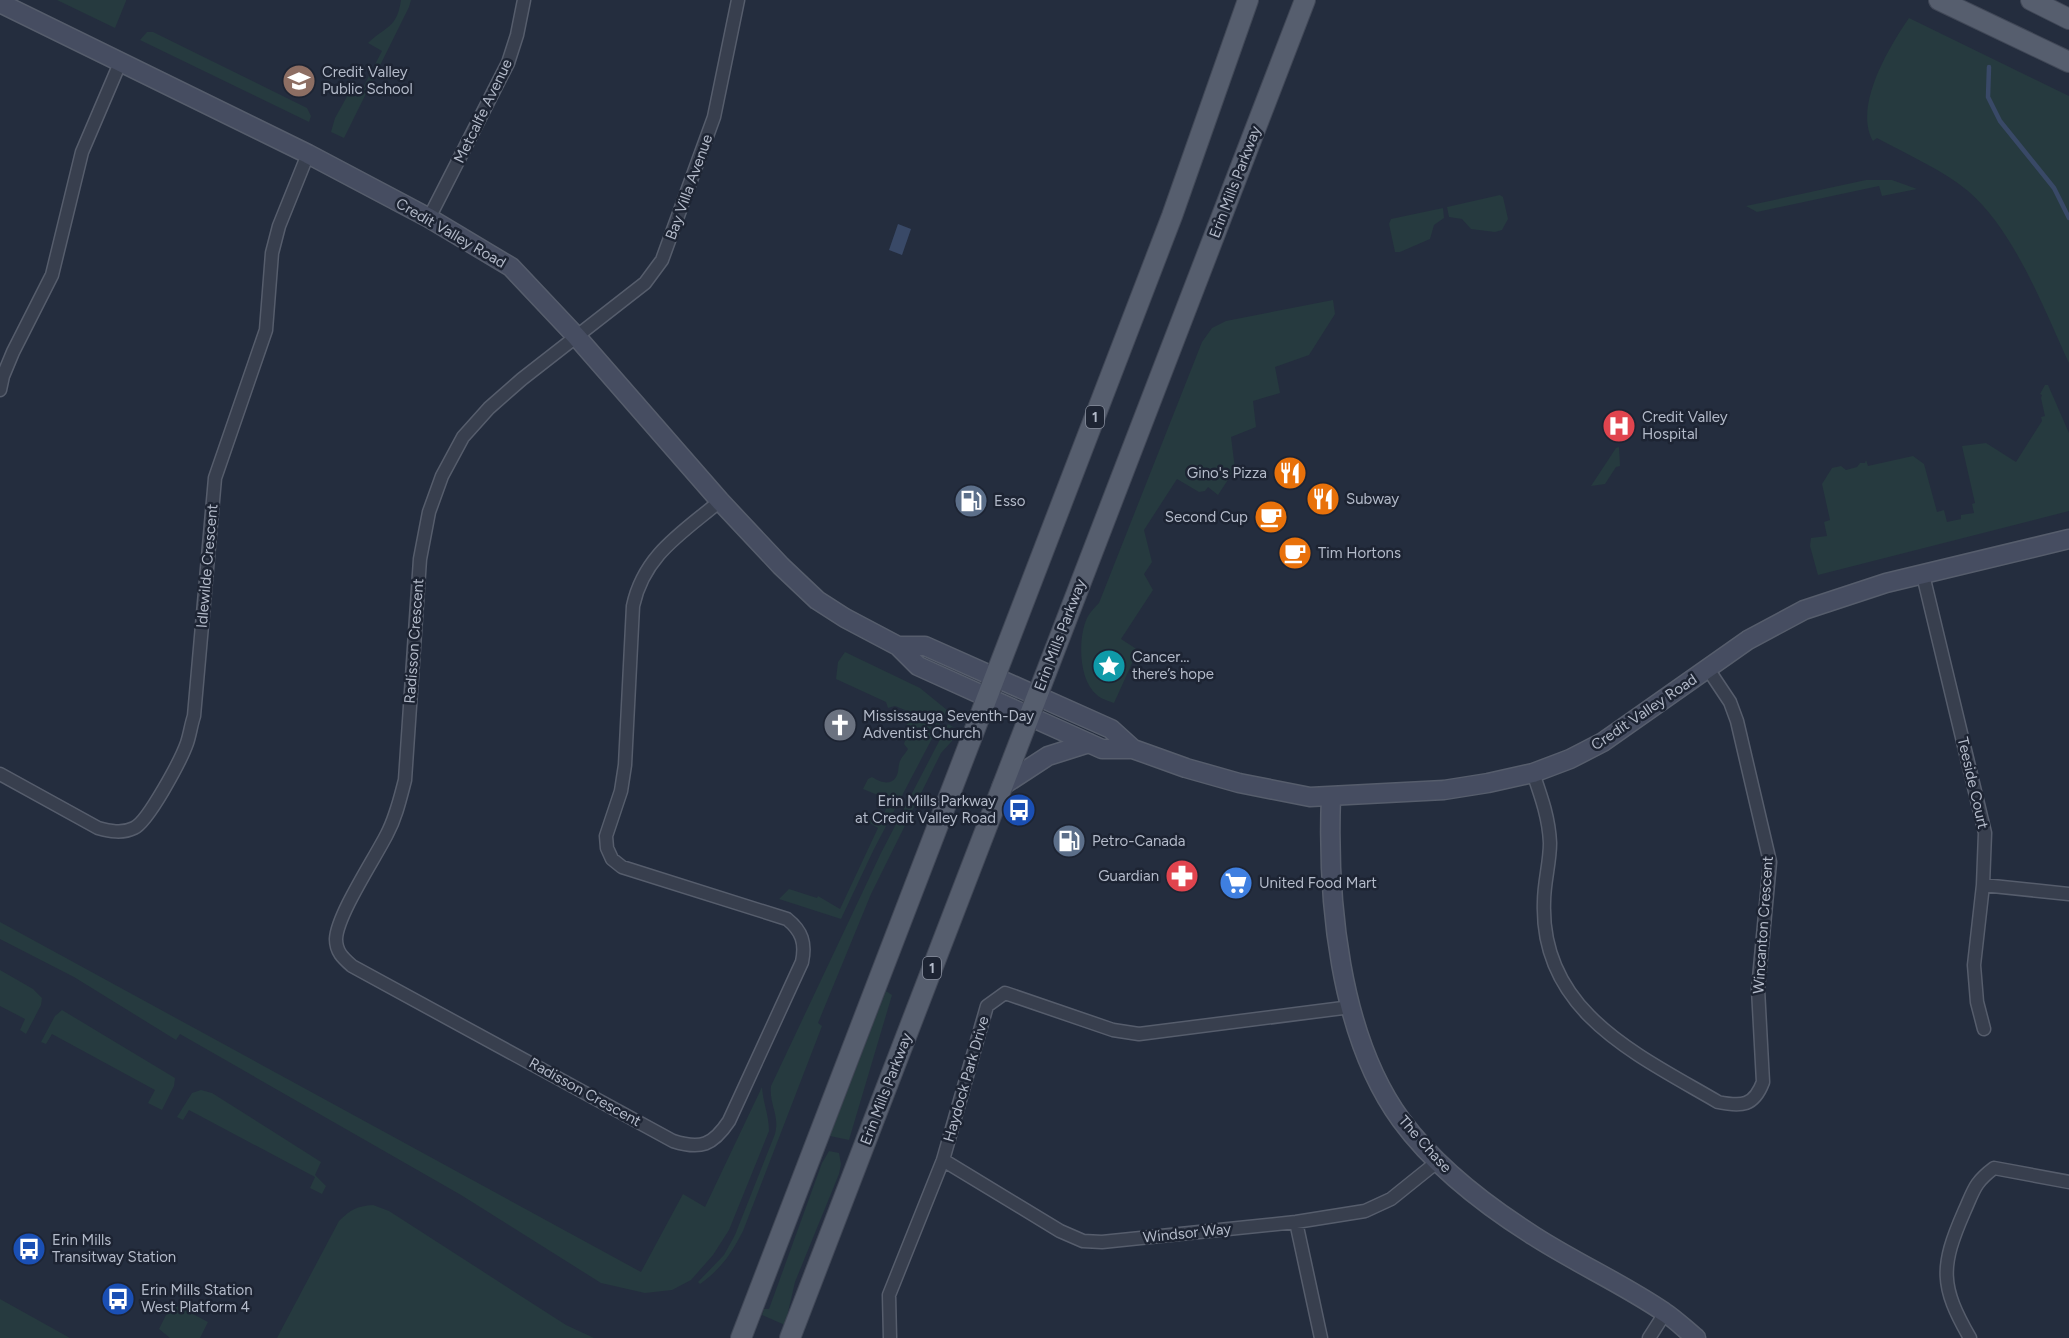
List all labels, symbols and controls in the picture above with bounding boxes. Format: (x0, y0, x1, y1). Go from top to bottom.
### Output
street label: Metcalfe Avenue (450, 56, 516, 166)
school or university icon: Credit Valley Public School (281, 63, 317, 99)
place label: Credit Valley Public School (322, 63, 413, 98)
street label: Erin Mills Parkway (1205, 123, 1265, 241)
street label: Bay Villa Avenue (662, 132, 716, 242)
street label: Credit Valley Road (393, 194, 509, 272)
road number: 1 (1086, 406, 1104, 428)
hospital icon: Credit Valley Hospital (1601, 408, 1637, 444)
place label: Credit Valley Hospital (1642, 408, 1728, 443)
restaurant icon: Gino's Pizza (1272, 455, 1308, 491)
place label: Gino's Pizza (1187, 464, 1267, 482)
restaurant icon: Subway (1305, 481, 1341, 517)
fuel station icon: Esso (953, 483, 989, 519)
place label: Subway (1346, 490, 1399, 508)
place label: Esso (994, 492, 1026, 510)
cafe icon: Second Cup (1253, 499, 1289, 535)
street label: Idlewilde Crescent (193, 503, 221, 629)
place label: Second Cup (1165, 508, 1248, 526)
cafe icon: Tim Hortons (1277, 535, 1313, 571)
place label: Tim Hortons (1318, 544, 1401, 562)
street label: Erin Mills Parkway (1030, 576, 1090, 694)
street label: Radisson Crescent (401, 577, 427, 704)
place icon: Cancer… there’s hope (1091, 648, 1127, 684)
place label: Cancer… there’s hope (1132, 648, 1214, 683)
street label: Credit Valley Road (1588, 670, 1700, 754)
church icon: Mississauga Seventh-Day Adventist Church (822, 707, 858, 743)
place label: Mississauga Seventh-Day Adventist Church (863, 707, 1034, 742)
street label: Teeside Court (1954, 735, 1992, 831)
place label: Erin Mills Parkway at Credit Valley Road (855, 792, 996, 827)
bus stop icon: Erin Mills Parkway at Credit Valley Road (1001, 792, 1037, 828)
fuel station icon: Petro-Canada (1051, 823, 1087, 859)
place label: Petro-Canada (1092, 832, 1185, 850)
street label: Wincanton Crescent (1749, 855, 1777, 995)
pharmacy icon: Guardian (1164, 858, 1200, 894)
supermarket icon: United Food Mart (1218, 865, 1254, 901)
place label: Guardian (1098, 867, 1159, 885)
place label: United Food Mart (1259, 874, 1377, 892)
road number: 1 (923, 957, 941, 979)
street label: Haydock Park Drive (939, 1014, 993, 1144)
street label: Erin Mills Parkway (856, 1030, 916, 1148)
street label: Radisson Crescent (526, 1054, 645, 1130)
street label: The Chase (1395, 1112, 1455, 1176)
street label: Windsor Way (1142, 1219, 1232, 1247)
bus stop icon: Erin Mills Transitway Station (11, 1231, 47, 1267)
place label: Erin Mills Transitway Station (52, 1231, 176, 1266)
bus stop icon: Erin Mills Station West Platform 4 (100, 1281, 136, 1317)
place label: Erin Mills Station West Platform 4 (141, 1281, 253, 1316)

